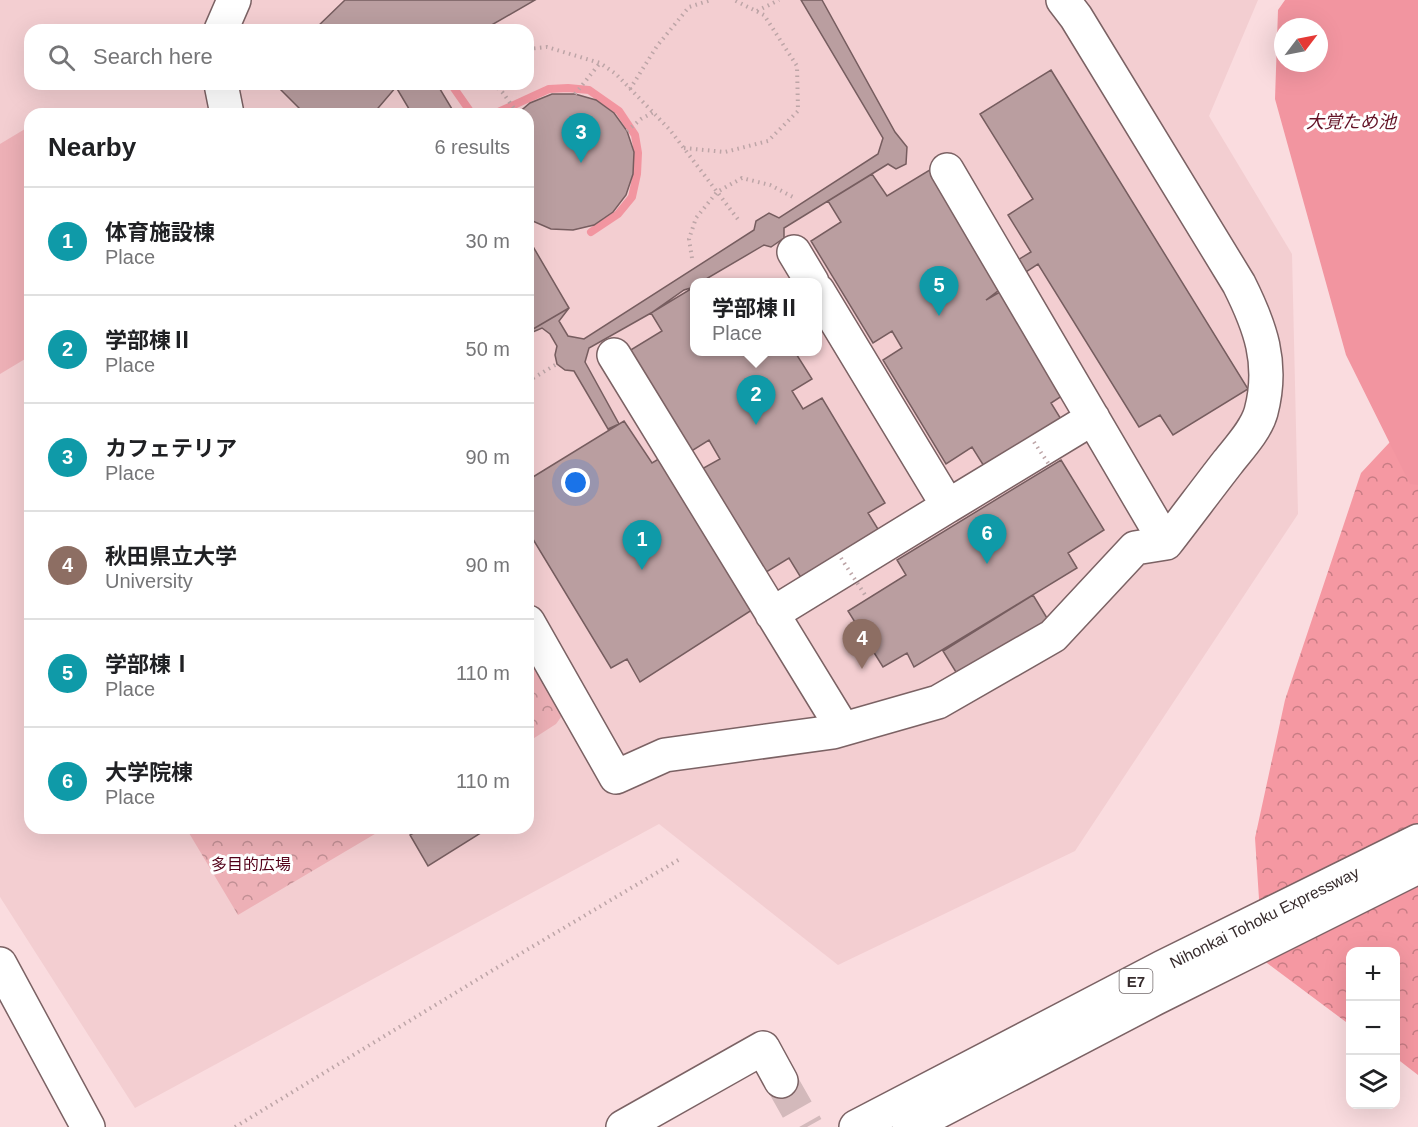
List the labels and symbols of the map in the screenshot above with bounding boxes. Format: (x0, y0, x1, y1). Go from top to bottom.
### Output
north arrow (1274, 18, 1328, 72)
water label: 大覚ため池 (1306, 112, 1398, 132)
pin: 3 (562, 114, 600, 163)
pin: 5 (920, 266, 958, 316)
pin: 2 (736, 376, 776, 425)
your location (561, 468, 590, 497)
pin: 6 (968, 514, 1006, 564)
pin: 1 (622, 520, 662, 570)
pin: 4 (842, 620, 882, 669)
park label: 多目的広場 (211, 856, 291, 873)
street label: Nihonkai Tohoku Expressway (1167, 863, 1362, 971)
road number: E7 (1120, 969, 1152, 993)

